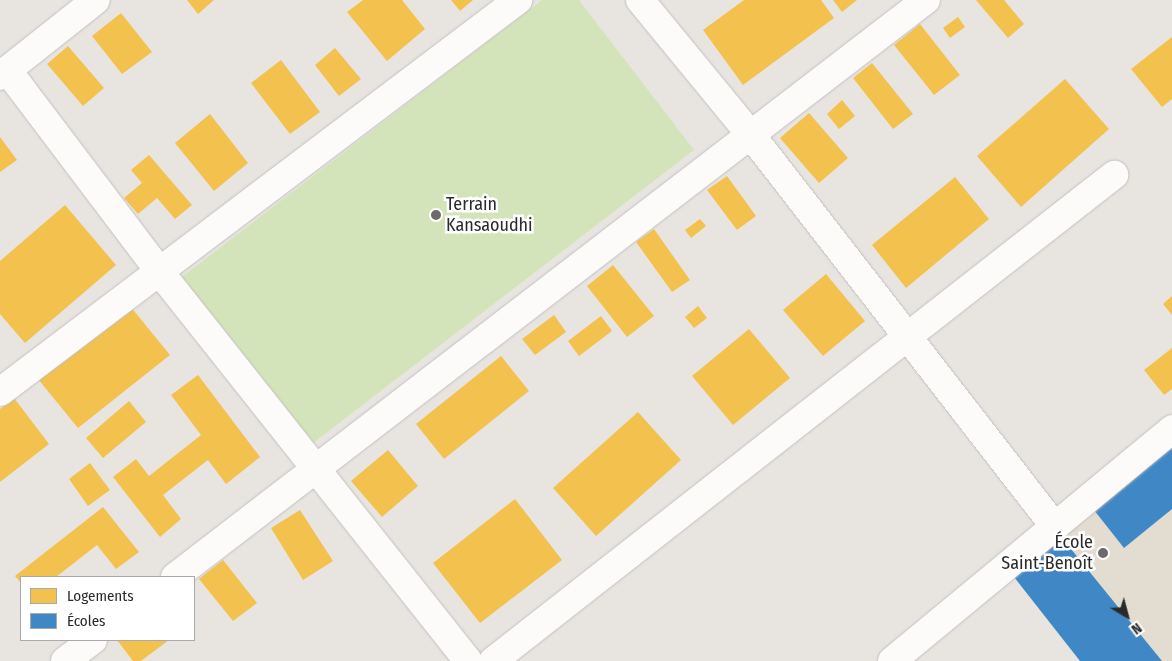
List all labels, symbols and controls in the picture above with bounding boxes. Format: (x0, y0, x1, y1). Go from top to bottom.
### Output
place label: Terrain Kansaoudhi (446, 194, 533, 236)
marker: Terrain Kansaoudhi (430, 209, 442, 221)
place label: École Saint-Benoît (1001, 532, 1093, 574)
marker: École Saint-Benoît (1097, 547, 1109, 559)
legend (20, 576, 195, 641)
text: Logements (67, 587, 134, 605)
north arrow (1102, 591, 1152, 641)
text: Écoles (67, 612, 105, 630)
text: N (1128, 619, 1145, 638)

